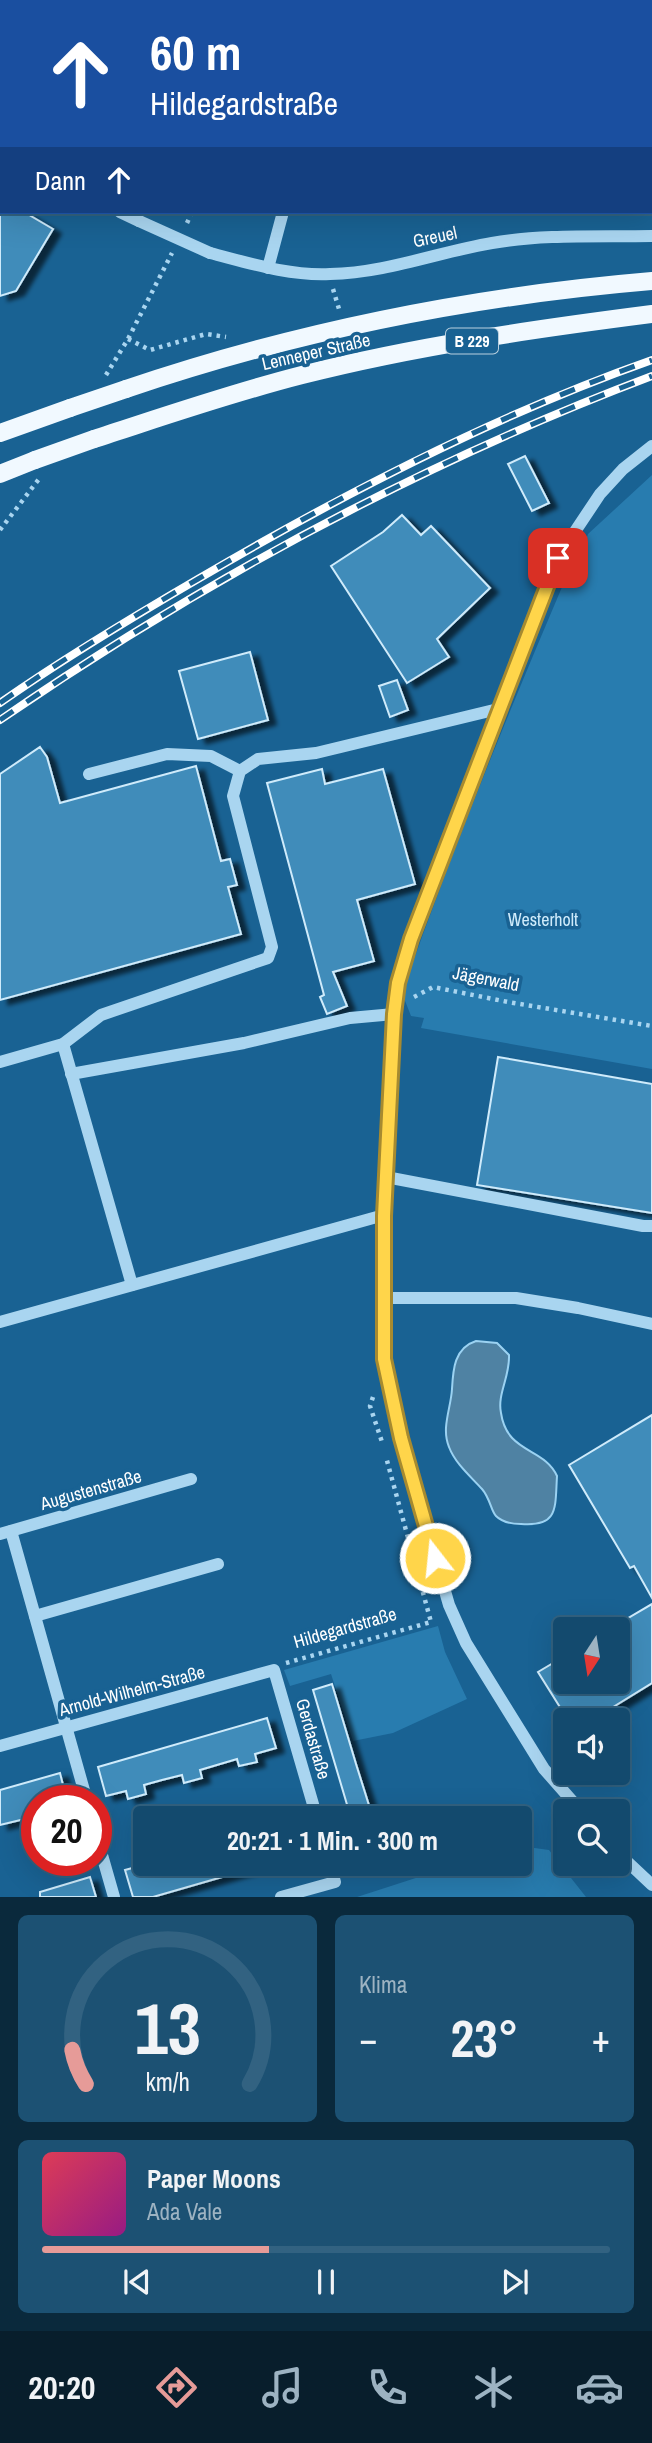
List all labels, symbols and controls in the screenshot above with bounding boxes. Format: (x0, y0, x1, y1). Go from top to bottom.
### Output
text: 60 m (150, 19, 242, 85)
icon: ahead (35, 28, 126, 119)
text: Hildegardstraße (150, 82, 338, 125)
icon: ahead (100, 161, 138, 199)
text: Dann (35, 163, 86, 198)
street label: Greuel (411, 220, 459, 253)
street label: Lenneper Straße (259, 327, 373, 376)
road number: B 229 (446, 328, 498, 354)
pin (528, 528, 588, 588)
icon: arrive (539, 539, 577, 577)
park label: Westerholt (508, 907, 578, 932)
street label: Jägerwald (451, 960, 521, 997)
street label: Augustenstraße (36, 1463, 144, 1516)
position arrow (398, 1521, 472, 1595)
street label: Hildegardstraße (291, 1601, 399, 1654)
north arrow (553, 1617, 630, 1694)
map controls (553, 1617, 630, 1876)
street label: Arnold-Wilhelm-Straße (55, 1659, 208, 1722)
street label: Gerdastraße (290, 1696, 337, 1782)
button: sound (553, 1708, 630, 1785)
speed limit sign: 20 (21, 1785, 112, 1876)
button: search (553, 1799, 630, 1876)
text: 20:21 · 1 Min. · 300 m (227, 1823, 438, 1858)
text: Klima (359, 1969, 407, 2000)
text: 13 (134, 1980, 201, 2078)
text: 23° (450, 2003, 519, 2073)
text: − (359, 2013, 377, 2064)
text: + (592, 2013, 610, 2064)
text: km/h (145, 2065, 190, 2099)
text: Paper Moons (147, 2161, 281, 2196)
text: Ada Vale (147, 2196, 222, 2227)
icon: previous (118, 2263, 156, 2301)
icon: pause (307, 2263, 345, 2301)
icon: next (496, 2263, 534, 2301)
icon: directions (152, 2363, 201, 2412)
icon: music (258, 2363, 307, 2412)
icon: phone (363, 2363, 412, 2412)
icon: climate (469, 2363, 518, 2412)
icon: car (575, 2363, 624, 2412)
text: 20:20 (28, 2366, 95, 2409)

